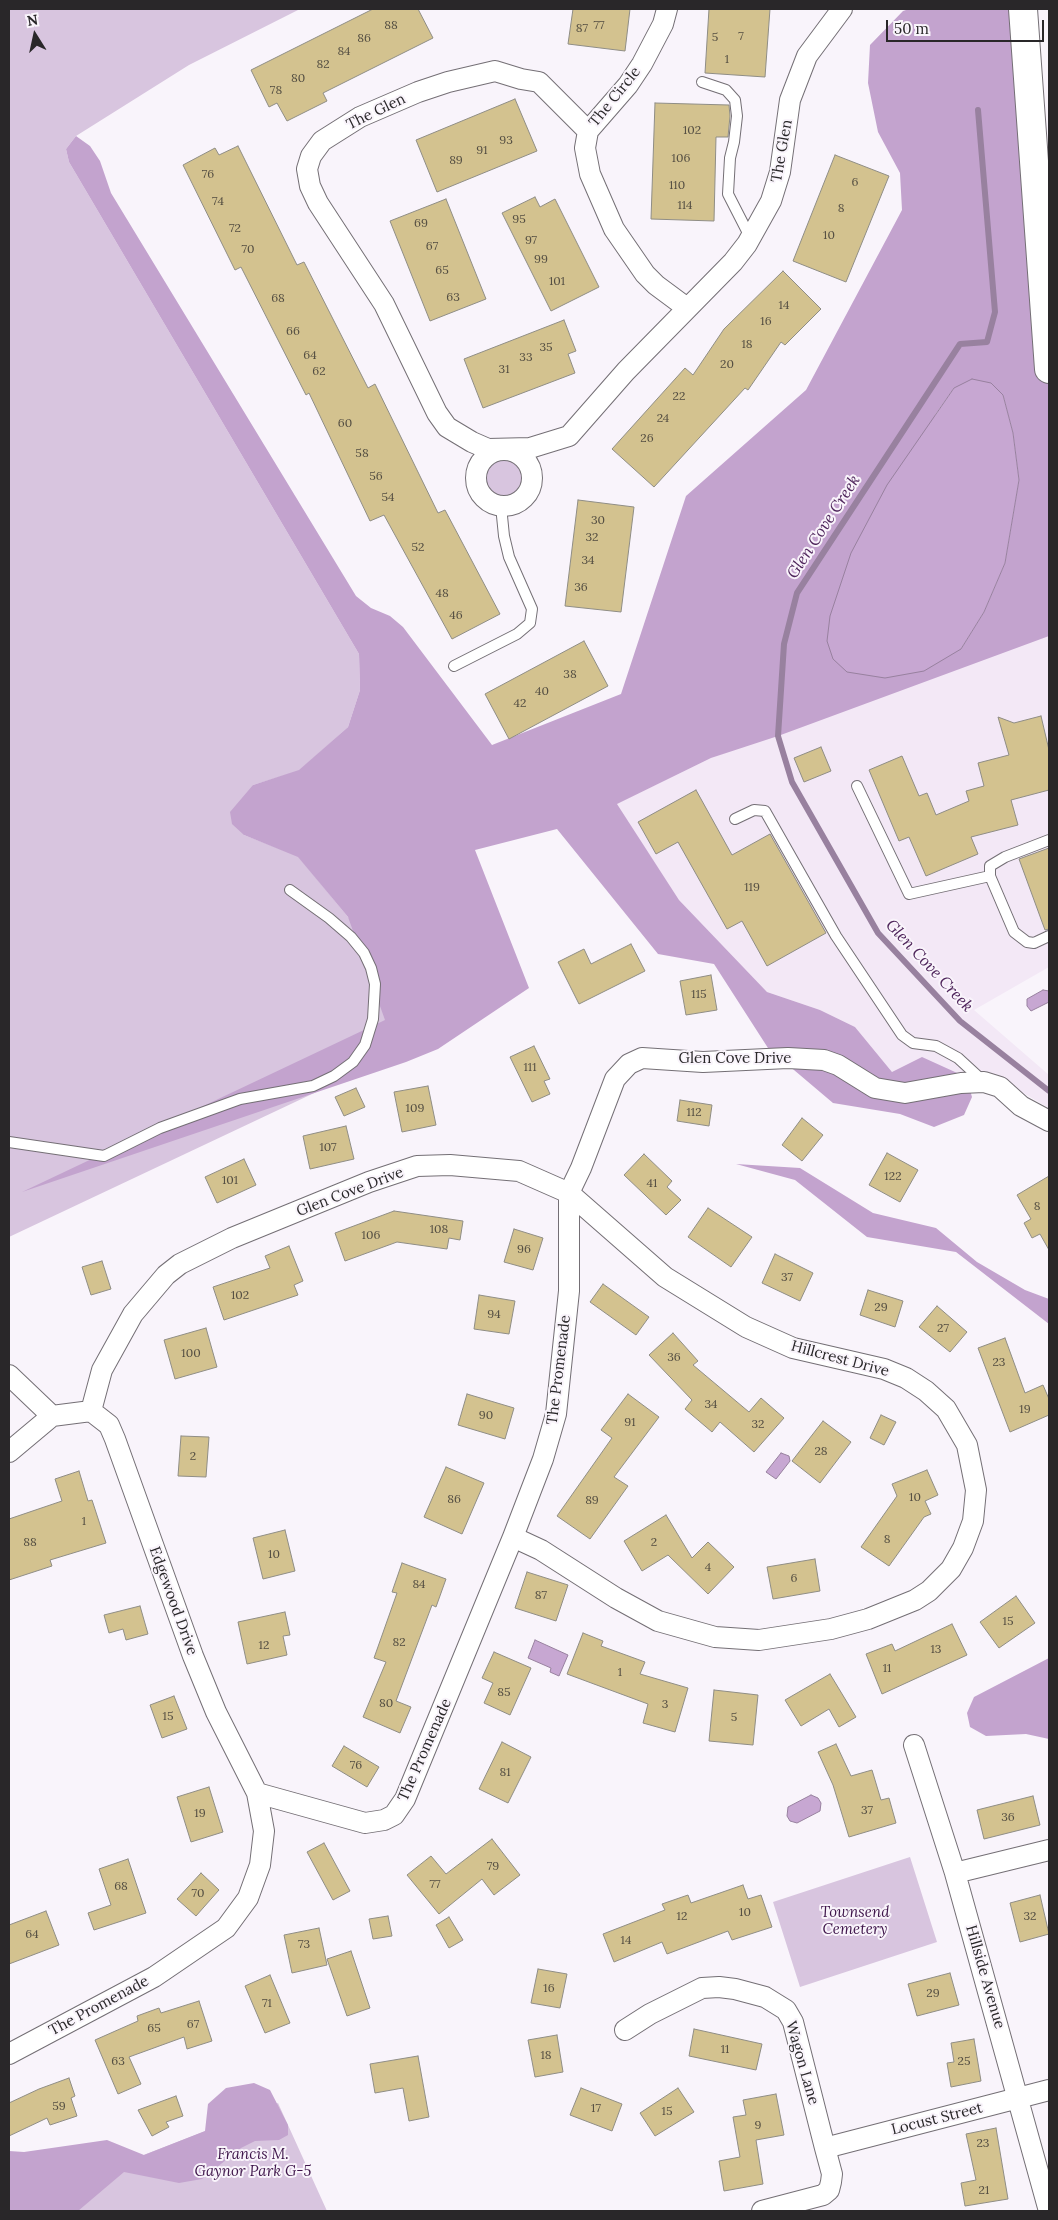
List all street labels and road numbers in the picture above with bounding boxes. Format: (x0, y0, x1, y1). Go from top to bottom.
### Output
street label: The Circle (585, 63, 645, 131)
street label: The Glen (344, 90, 408, 134)
street label: The Glen (768, 118, 796, 184)
street label: Glen Cove Drive (679, 1050, 791, 1068)
street label: Glen Cove Drive (294, 1163, 406, 1221)
street label: The Promenade (543, 1314, 575, 1426)
street label: Hillcrest Drive (789, 1337, 891, 1381)
street label: Edgewood Drive (145, 1544, 201, 1658)
street label: The Promenade (394, 1696, 456, 1804)
street label: Hillside Avenue (962, 1923, 1008, 2031)
street label: The Promenade (46, 1972, 152, 2040)
street label: Wagon Lane (781, 2019, 823, 2107)
street label: Locust Street (889, 2099, 985, 2139)

